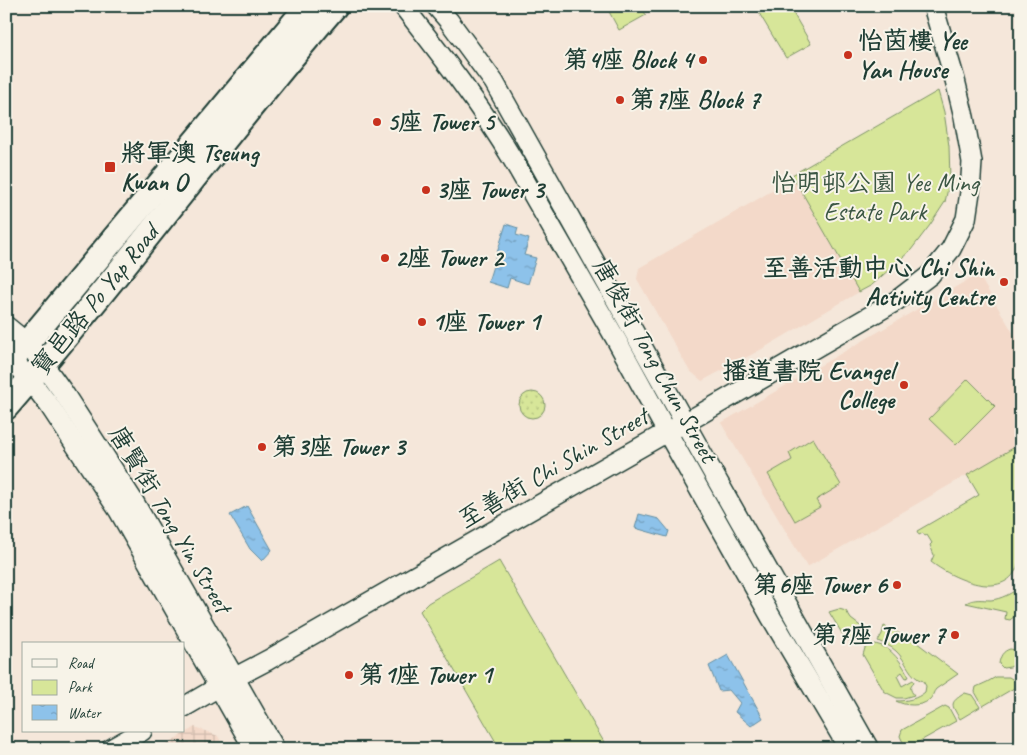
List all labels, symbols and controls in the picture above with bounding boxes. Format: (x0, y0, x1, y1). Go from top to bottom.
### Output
place label: 怡茵樓 Yee Yan House (858, 25, 969, 86)
place label: 第4座 Block 4 (563, 44, 696, 76)
marker: 怡茵樓 Yee Yan House (842, 49, 854, 61)
marker: 第4座 Block 4 (697, 54, 709, 66)
place label: 第7座 Block 7 (630, 84, 762, 116)
marker: 第7座 Block 7 (614, 94, 626, 106)
place label: 5座 Tower 5 (387, 106, 496, 138)
marker: 5座 Tower 5 (371, 116, 383, 128)
place label: 將軍澳 Tseung Kwan O (121, 137, 260, 198)
marker: 將軍澳 Tseung Kwan O (103, 160, 117, 174)
park label: 怡明邨公園 Yee Ming Estate Park (771, 167, 981, 228)
place label: 3座 Tower 3 (436, 174, 547, 206)
marker: 3座 Tower 3 (420, 184, 432, 196)
street label: 寶邑路 Po Yap Road (24, 215, 168, 382)
place label: 2座 Tower 2 (395, 242, 506, 274)
marker: 2座 Tower 2 (379, 252, 391, 264)
street label: 唐俊街 Tong Chun Street (586, 252, 726, 470)
place label: 至善活動中心 Chi Shin Activity Centre (763, 252, 997, 313)
marker: 至善活動中心 Chi Shin Activity Centre (998, 276, 1010, 288)
place label: 1座 Tower 1 (432, 306, 543, 338)
marker: 1座 Tower 1 (416, 316, 428, 328)
place label: 播道書院 Evangel College (722, 355, 899, 416)
marker: 播道書院 Evangel College (898, 379, 910, 391)
street label: 至善街 Chi Shin Street (452, 399, 657, 535)
street label: 唐賢街 Tong Yin Street (101, 419, 241, 622)
place label: 第3座 Tower 3 (272, 431, 408, 463)
marker: 第3座 Tower 3 (256, 441, 268, 453)
place label: 第6座 Tower 6 (753, 569, 889, 601)
marker: 第6座 Tower 6 (891, 579, 903, 591)
place label: 第7座 Tower 7 (812, 619, 948, 651)
marker: 第7座 Tower 7 (949, 629, 961, 641)
legend (22, 642, 185, 732)
text: Road (68, 654, 95, 673)
place label: 第1座 Tower 1 (359, 659, 495, 691)
marker: 第1座 Tower 1 (343, 669, 355, 681)
text: Park (68, 678, 93, 697)
text: Water (68, 704, 102, 723)

